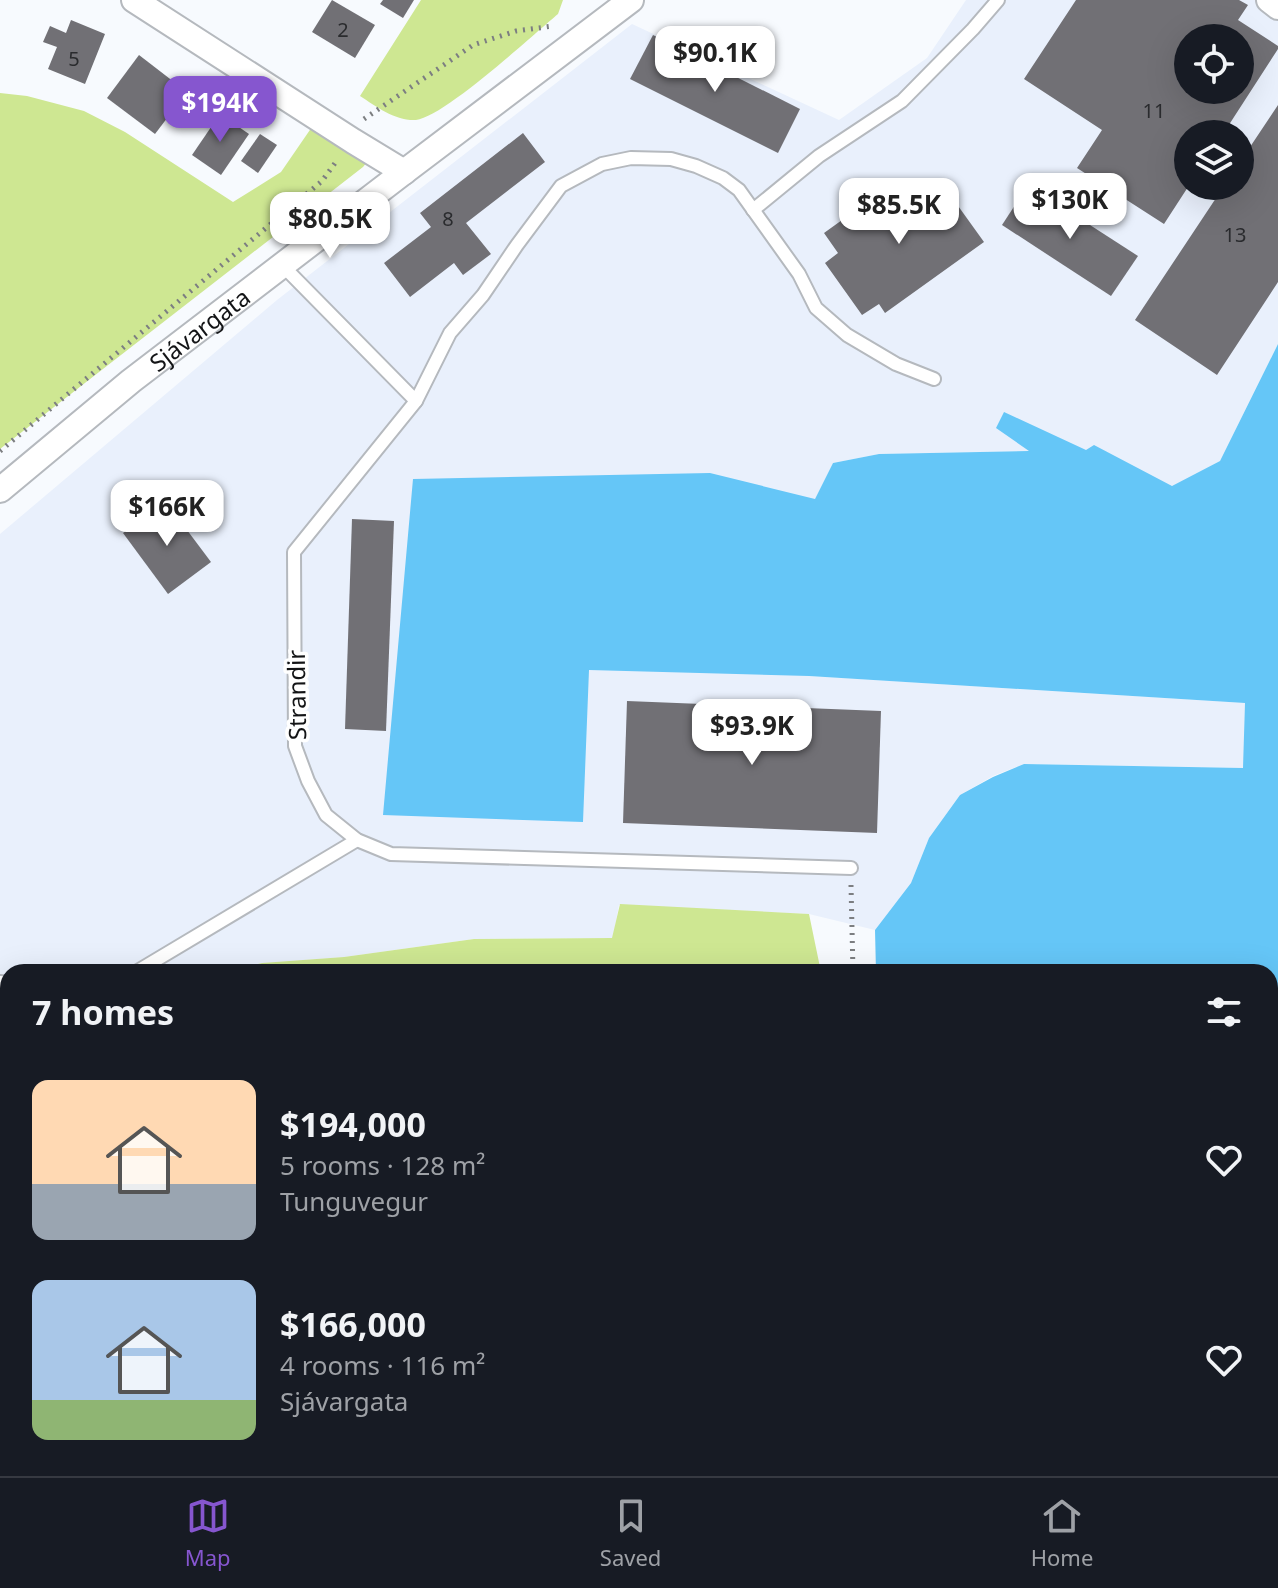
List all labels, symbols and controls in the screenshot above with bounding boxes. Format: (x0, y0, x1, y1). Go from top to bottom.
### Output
house number: 2 (337, 16, 349, 43)
map controls (1174, 24, 1254, 200)
button: locate (1174, 24, 1254, 104)
pin: $90.1K (650, 26, 780, 94)
text: $90.1K (673, 34, 757, 70)
house number: 5 (68, 45, 80, 72)
pin: $194K (164, 76, 276, 144)
text: $194K (182, 84, 258, 120)
house number: 11 (1143, 97, 1165, 124)
button: layers (1174, 120, 1254, 200)
pin: $130K (1014, 173, 1126, 241)
pin: $85.5K (834, 178, 964, 246)
text: $130K (1032, 181, 1108, 217)
text: $85.5K (857, 186, 941, 222)
pin: $80.5K (265, 192, 395, 260)
text: $80.5K (288, 200, 372, 236)
house number: 8 (442, 205, 454, 232)
house number: 13 (1224, 221, 1246, 248)
street label: Sjávargata (142, 280, 256, 378)
pin: $166K (111, 480, 223, 548)
text: $166K (129, 488, 205, 524)
street label: Strandir (279, 649, 313, 740)
pin: $93.9K (687, 699, 817, 767)
text: $93.9K (710, 707, 794, 743)
text: 7 homes (32, 989, 174, 1035)
icon: filters (1202, 990, 1246, 1034)
text: $194,000 (280, 1101, 426, 1147)
icon: home (96, 1112, 192, 1208)
icon: heart (1202, 1138, 1246, 1182)
text: 5 rooms · 128 m² (280, 1147, 485, 1183)
text: Tunguvegur (280, 1183, 428, 1219)
text: $166,000 (280, 1301, 426, 1347)
icon: home (96, 1312, 192, 1408)
icon: heart (1202, 1338, 1246, 1382)
text: 4 rooms · 116 m² (280, 1347, 485, 1383)
text: Sjávargata (280, 1383, 408, 1419)
tab: Map (185, 1494, 231, 1572)
tab: Saved (600, 1494, 661, 1572)
tab: Home (1031, 1494, 1093, 1572)

